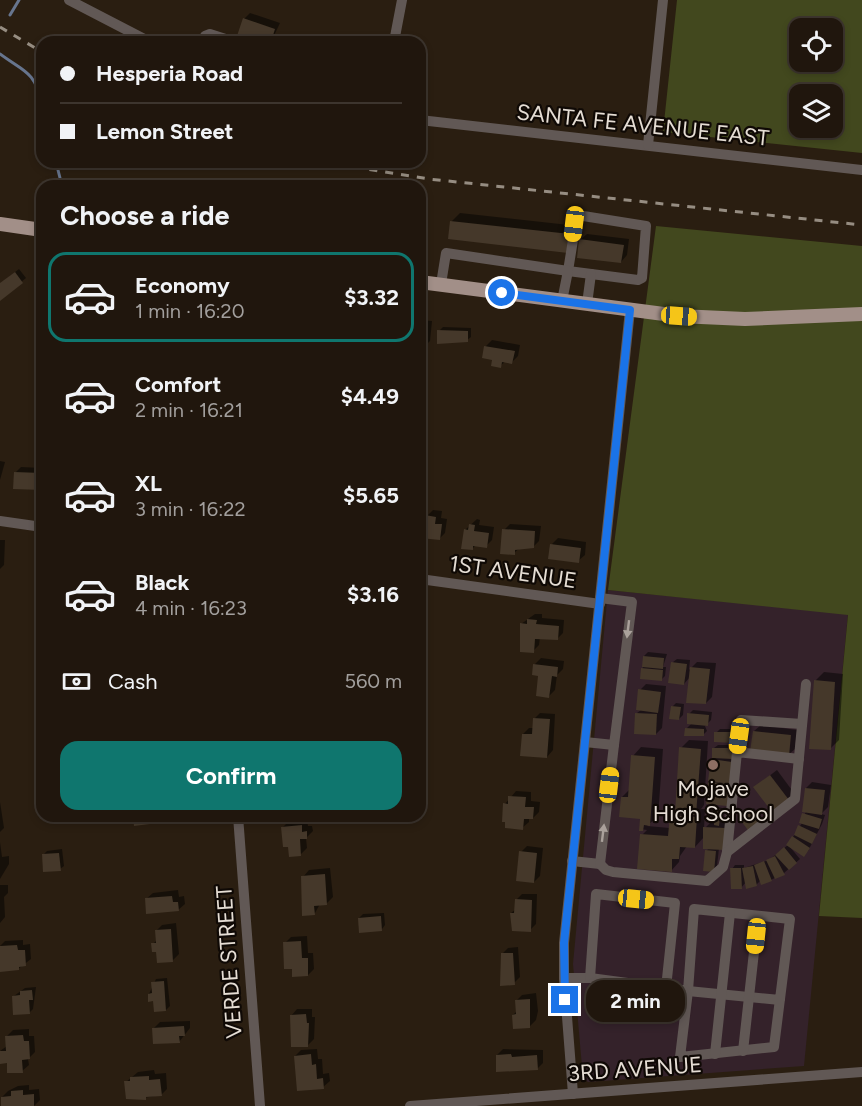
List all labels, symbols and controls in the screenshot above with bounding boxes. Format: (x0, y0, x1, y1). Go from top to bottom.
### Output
map controls (789, 18, 843, 138)
button: locate (789, 18, 843, 72)
text: Hesperia Road (96, 60, 243, 87)
button: layers (789, 84, 843, 138)
street label: SANTA FE AVENUE EAST (515, 98, 771, 152)
text: Lemon Street (96, 118, 233, 145)
text: Choose a ride (60, 199, 229, 232)
car (563, 205, 585, 243)
icon: car (63, 270, 117, 324)
text: Economy (135, 272, 230, 299)
route start (488, 279, 515, 306)
text: $3.32 (344, 284, 399, 311)
text: 1 min · 16:20 (135, 299, 245, 323)
car (660, 306, 698, 326)
icon: car (63, 369, 117, 423)
text: Comfort (135, 371, 221, 398)
text: $4.49 (341, 383, 399, 410)
text: 2 min · 16:21 (135, 398, 243, 422)
icon: car (63, 468, 117, 522)
text: XL (135, 470, 162, 497)
text: $5.65 (343, 482, 399, 509)
text: 3 min · 16:22 (135, 497, 246, 521)
street label: 1ST AVENUE (448, 550, 578, 594)
icon: car (63, 567, 117, 621)
text: Black (135, 569, 189, 596)
text: $3.16 (347, 581, 399, 608)
text: 4 min · 16:23 (135, 596, 247, 620)
one-way arrow (624, 620, 633, 639)
icon: cash (60, 665, 93, 698)
text: Cash (108, 668, 158, 695)
text: 560 m (344, 669, 402, 693)
car (728, 717, 750, 755)
button: Confirm (60, 741, 402, 810)
marker: Mojave High School (706, 758, 720, 772)
car (598, 766, 620, 804)
place label: Mojave High School (653, 775, 773, 827)
one-way arrow (599, 824, 608, 843)
street label: VERDE STREET (210, 885, 248, 1039)
car (617, 888, 655, 910)
car (745, 917, 767, 955)
callout: 2 min (586, 979, 685, 1021)
route end (551, 986, 578, 1013)
text: 2 min (610, 989, 661, 1013)
street label: 3RD AVENUE (567, 1051, 703, 1087)

